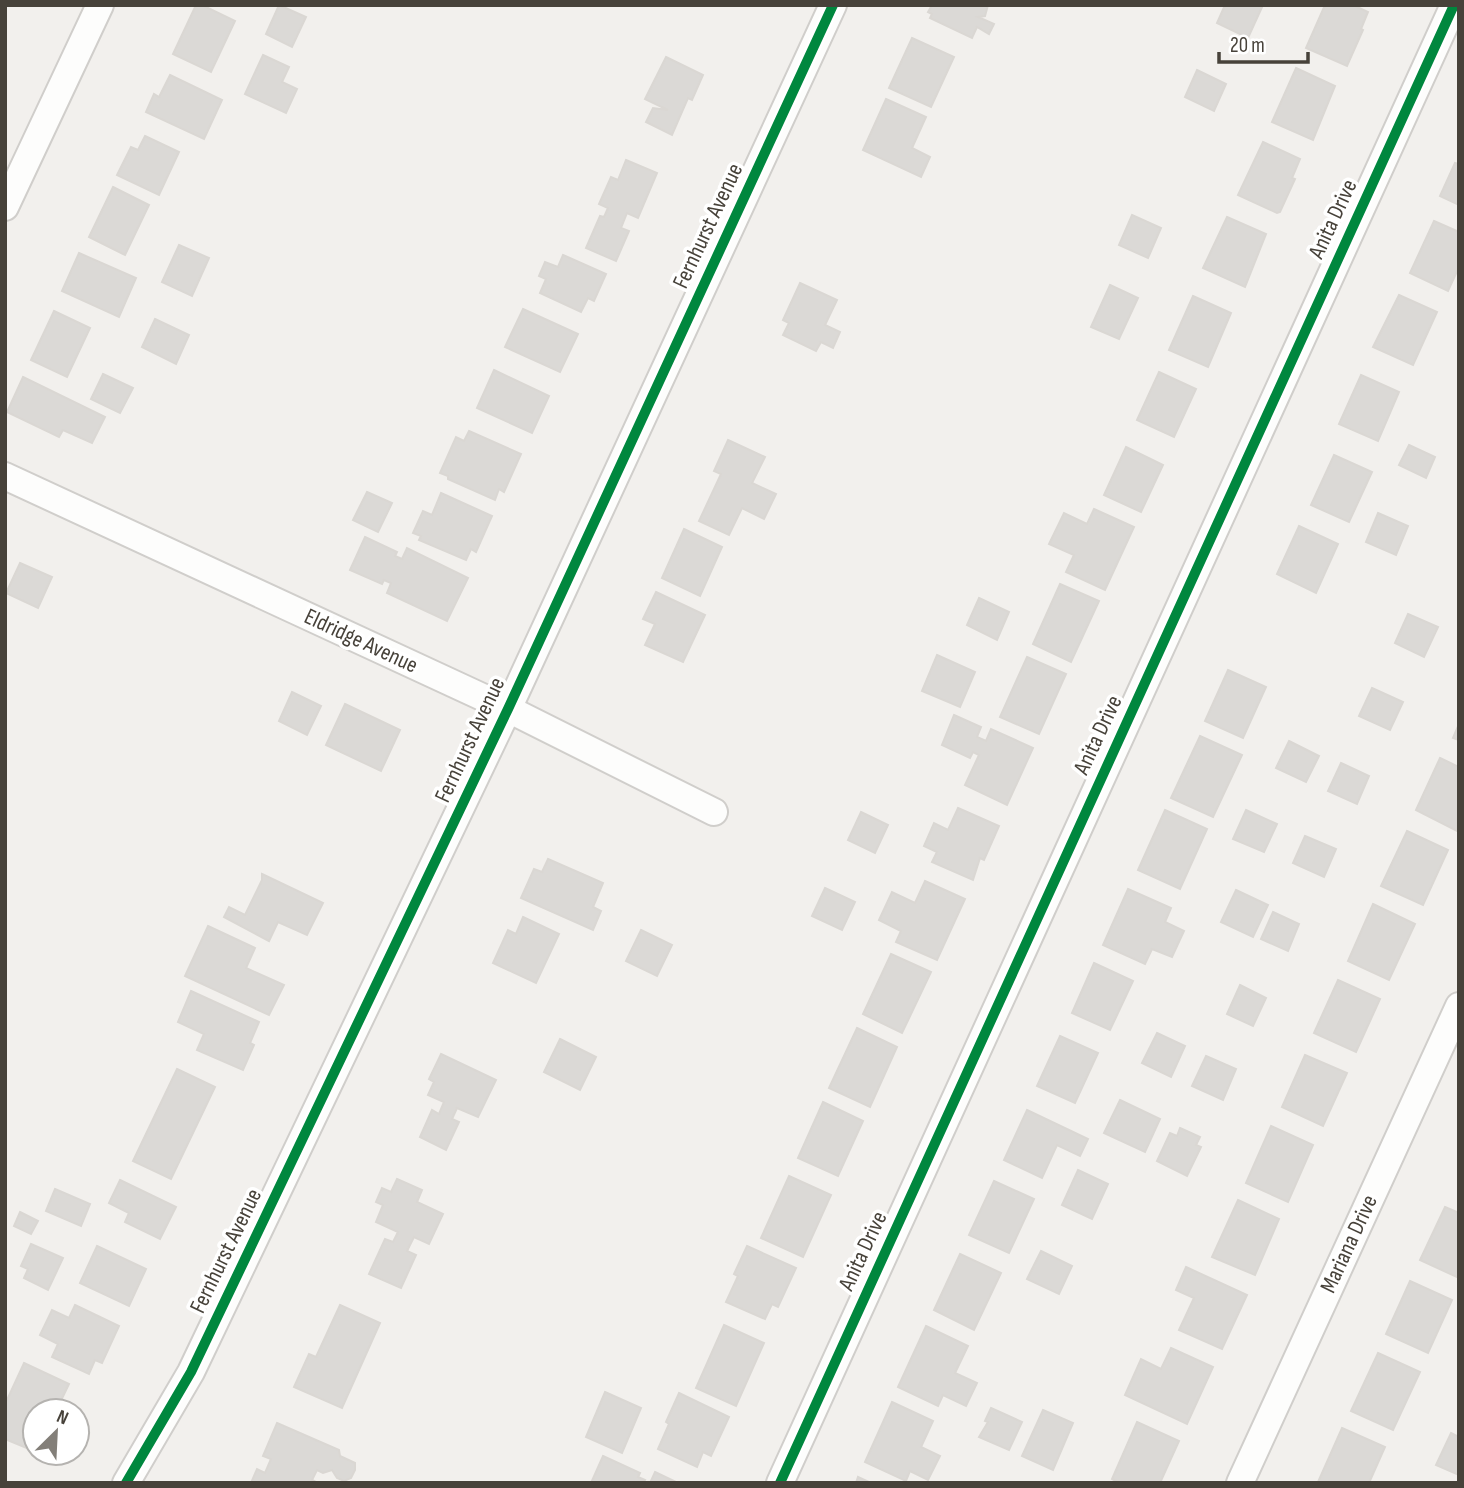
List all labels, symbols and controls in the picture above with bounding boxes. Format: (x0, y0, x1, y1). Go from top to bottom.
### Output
scale bar (1219, 21, 1308, 65)
text: 20 m (1230, 33, 1265, 58)
street label: Fernhurst Avenue (667, 159, 749, 293)
street label: Anita Drive (1302, 175, 1363, 264)
street label: Eldridge Avenue (300, 603, 422, 679)
street label: Fernhurst Avenue (429, 673, 511, 807)
street label: Anita Drive (1067, 691, 1128, 780)
street label: Fernhurst Avenue (184, 1184, 268, 1318)
street label: Mariana Drive (1314, 1191, 1384, 1297)
street label: Anita Drive (832, 1207, 893, 1296)
north arrow (21, 1397, 91, 1467)
text: N (53, 1405, 72, 1430)

